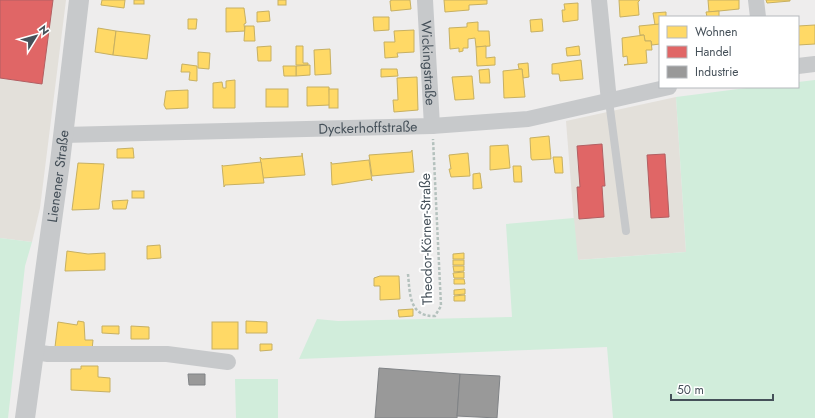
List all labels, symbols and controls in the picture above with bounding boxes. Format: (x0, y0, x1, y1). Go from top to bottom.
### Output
north arrow (16, 16, 56, 56)
legend (659, 16, 799, 88)
street label: Wickingstraße (416, 20, 441, 106)
text: N (35, 22, 53, 38)
text: Wohnen (695, 23, 738, 41)
text: Handel (695, 43, 731, 61)
text: Industrie (695, 63, 739, 81)
street label: Dyckerhoffstraße (318, 116, 418, 139)
street label: Lienener Straße (42, 129, 74, 224)
street label: Theodor-Körner-Straße (415, 173, 437, 305)
scale bar (671, 376, 773, 402)
text: 50 m (677, 381, 704, 399)

